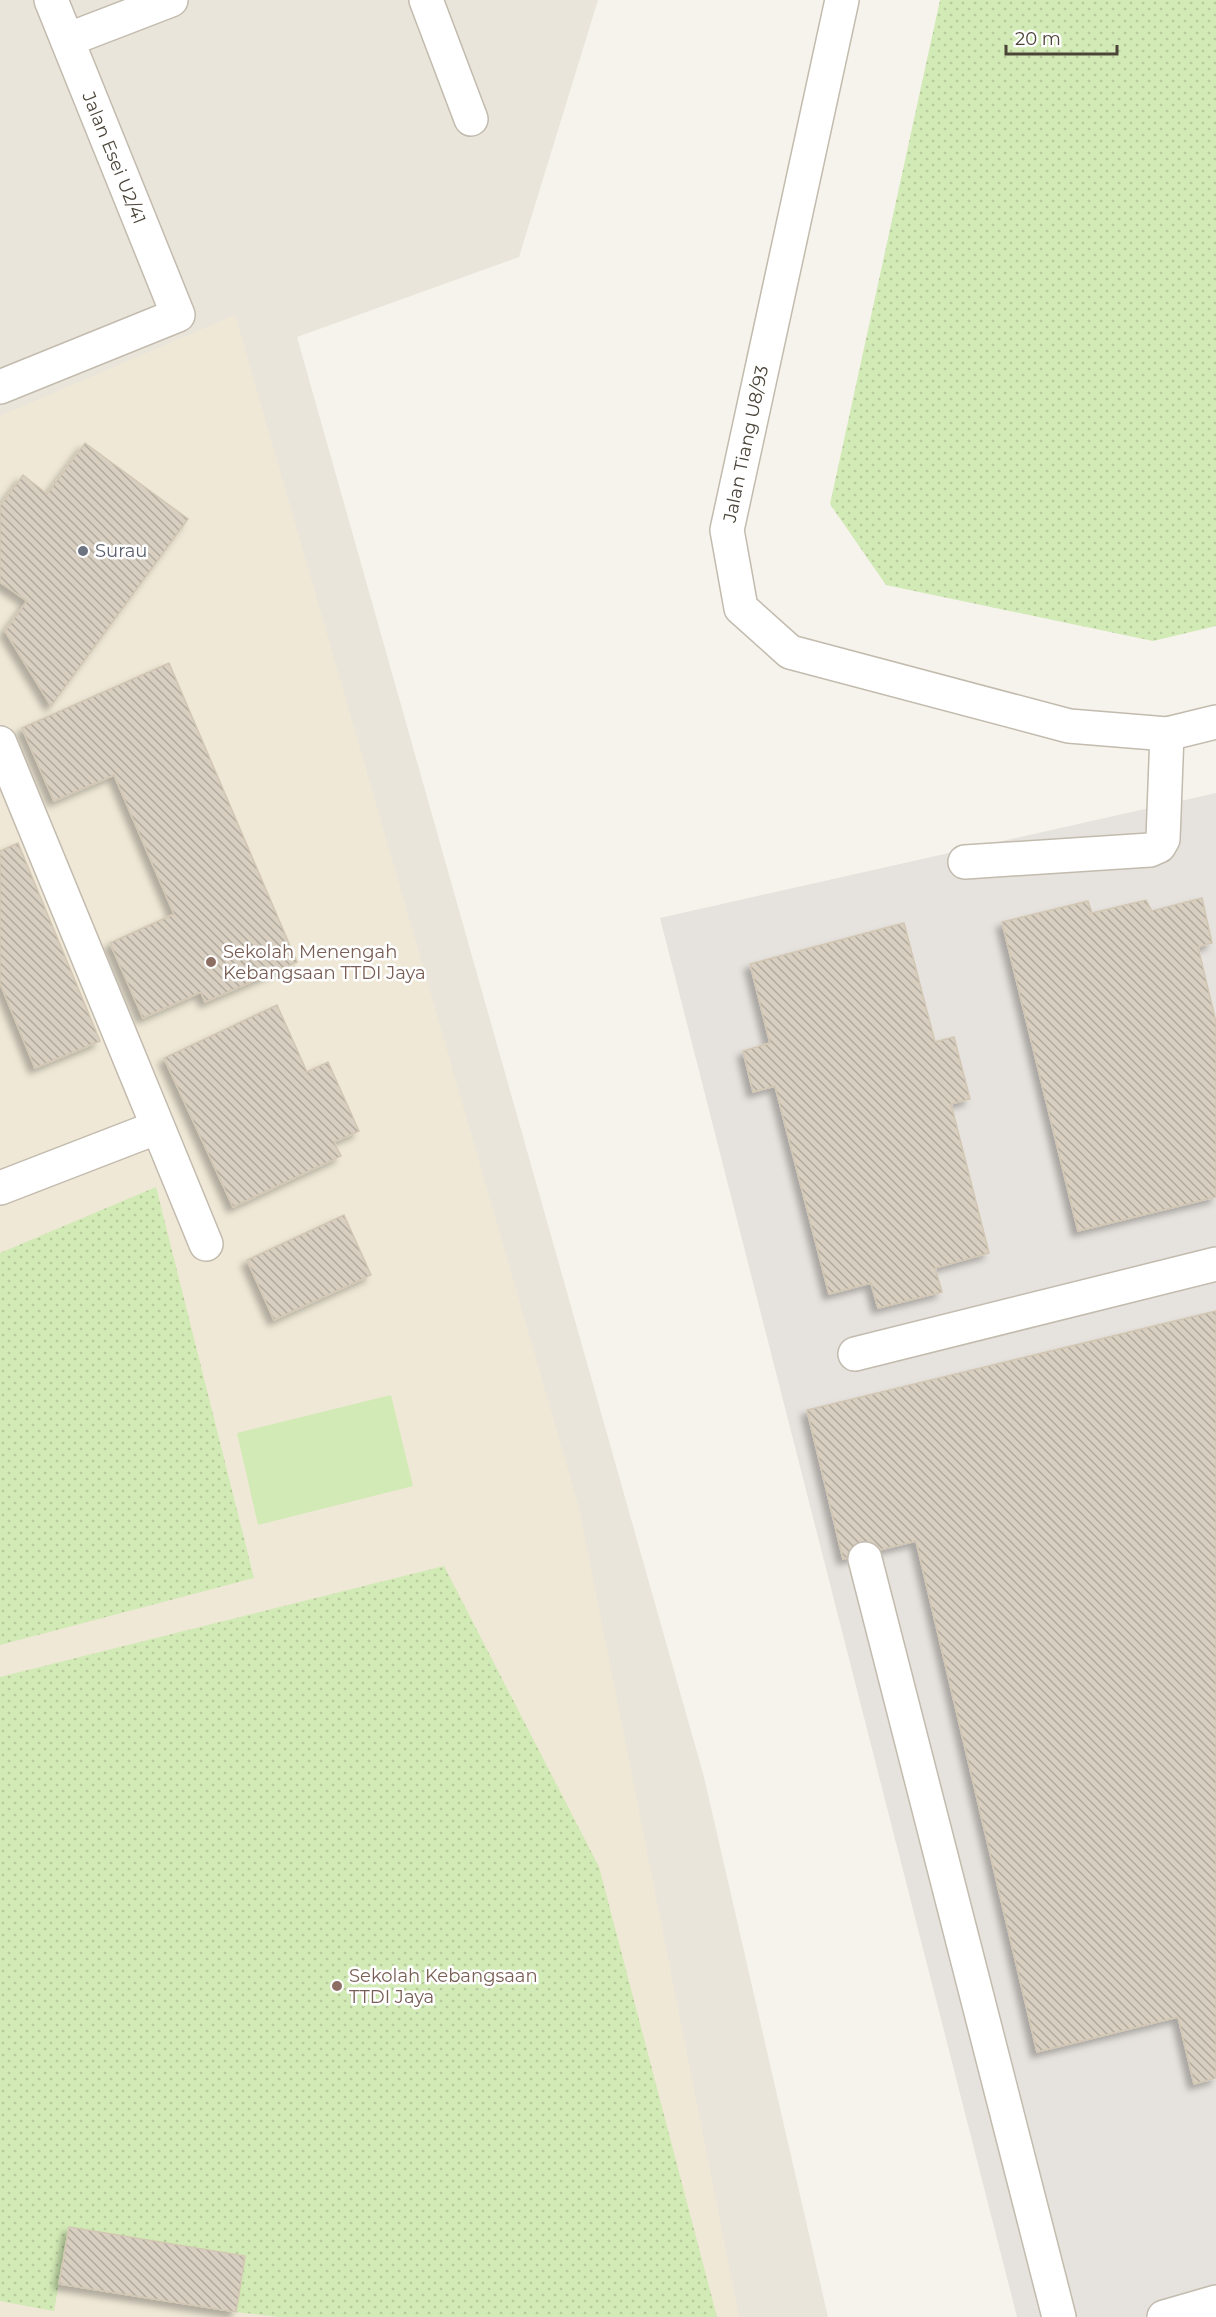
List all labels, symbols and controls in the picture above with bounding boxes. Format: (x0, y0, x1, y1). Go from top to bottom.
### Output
scale bar (1006, 18, 1117, 56)
text: 20 m (1015, 28, 1061, 50)
street label: Jalan Esei U2/41 (77, 88, 151, 227)
street label: Jalan Tiang U8/93 (718, 364, 773, 525)
place label: Surau (95, 540, 147, 562)
marker: Surau (76, 544, 90, 558)
place label: Sekolah Menengah Kebangsaan TTDI Jaya (223, 941, 426, 984)
marker: Sekolah Menengah Kebangsaan TTDI Jaya (204, 955, 218, 969)
place label: Sekolah Kebangsaan TTDI Jaya (349, 1965, 538, 2008)
marker: Sekolah Kebangsaan TTDI Jaya (330, 1979, 344, 1993)

